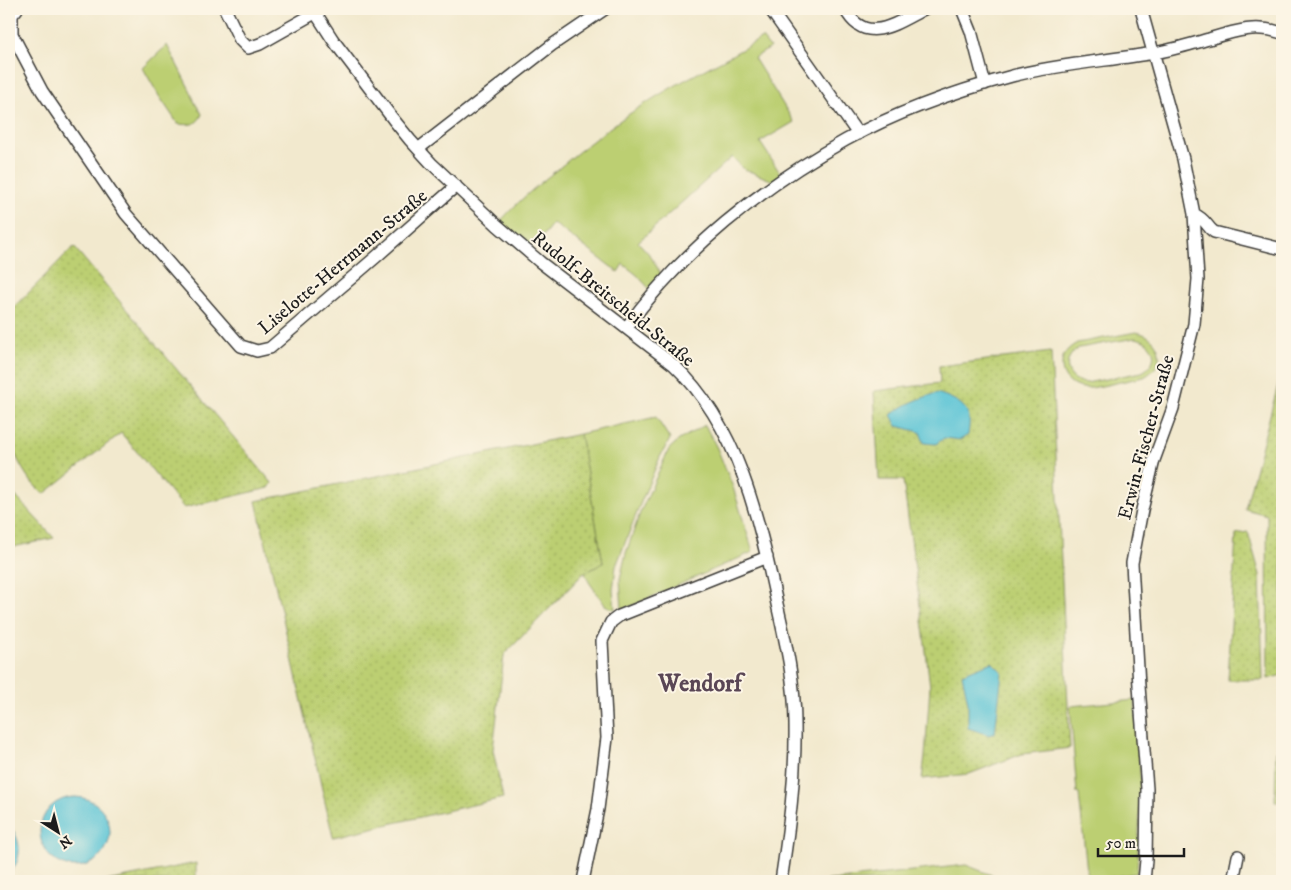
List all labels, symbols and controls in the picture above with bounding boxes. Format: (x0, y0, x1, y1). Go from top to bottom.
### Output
street label: Liselotte-Herrmann-Straße (254, 185, 432, 340)
street label: Rudolf-Breitscheid-Straße (527, 226, 699, 372)
street label: Erwin-Fischer-Straße (1113, 352, 1180, 522)
district label: Wendorf (657, 669, 746, 699)
north arrow (32, 808, 82, 858)
scale bar (1098, 825, 1185, 857)
text: N (55, 831, 75, 853)
text: 50 m (1106, 834, 1136, 853)

